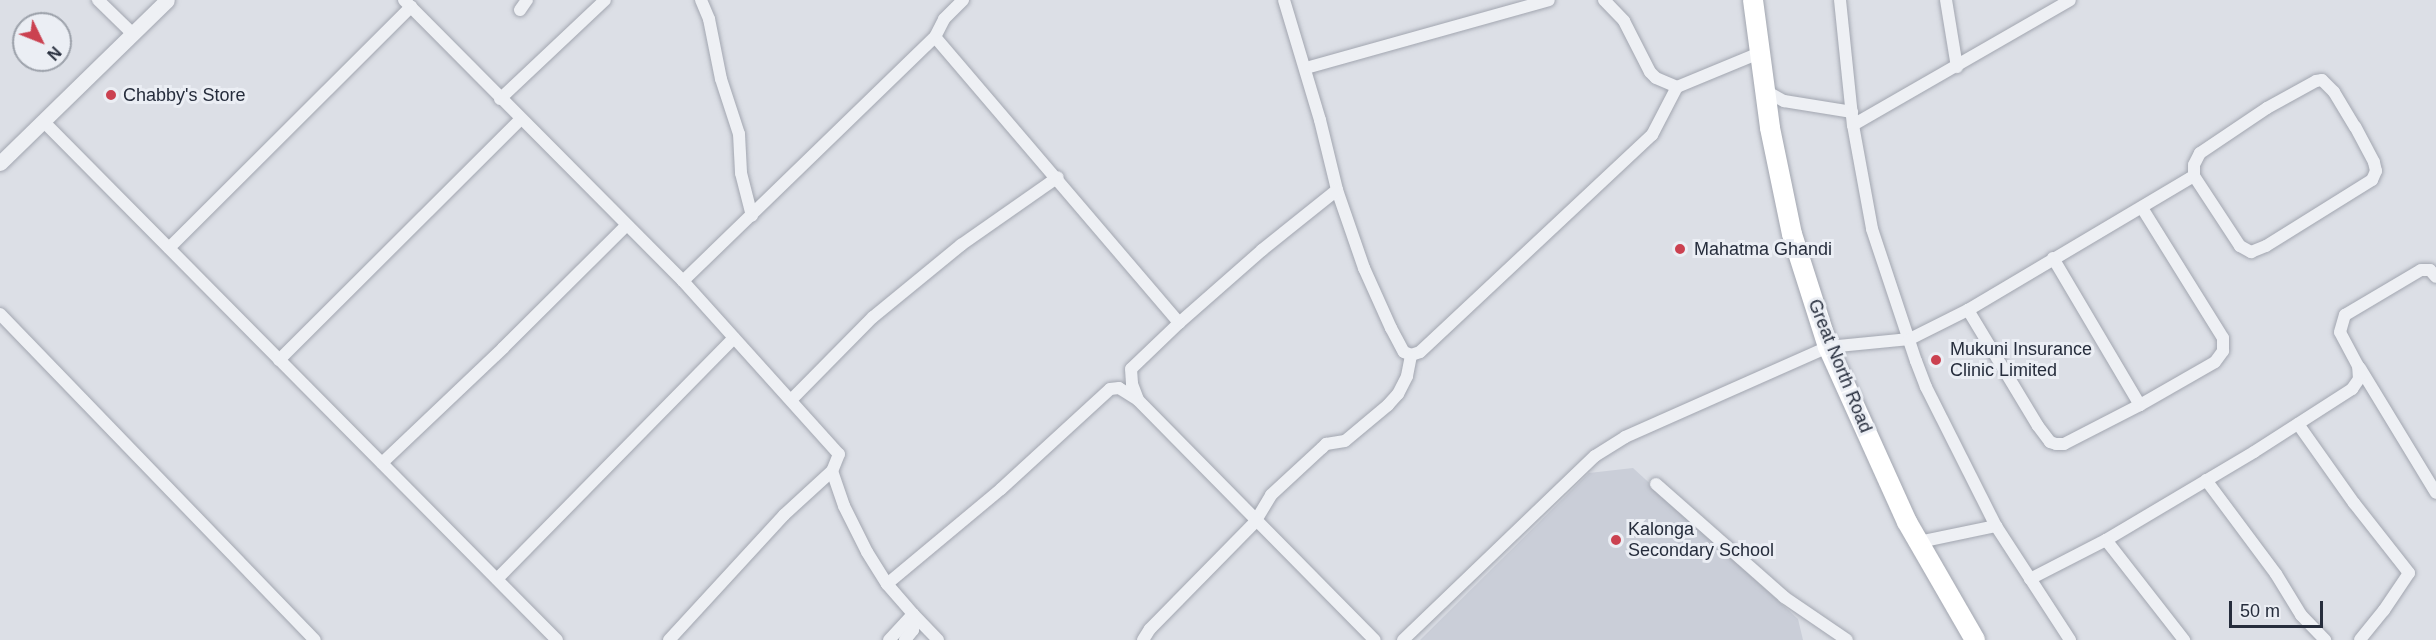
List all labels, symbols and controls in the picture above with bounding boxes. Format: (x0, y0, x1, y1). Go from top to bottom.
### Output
north arrow (12, 12, 72, 72)
text: N (44, 43, 64, 63)
place label: Chabby's Store (123, 84, 246, 106)
marker: Chabby's Store (104, 88, 118, 102)
place label: Mahatma Ghandi (1694, 238, 1832, 260)
marker: Mahatma Ghandi (1671, 240, 1689, 258)
street label: Great North Road (1803, 296, 1877, 436)
place label: Mukuni Insurance Clinic Limited (1950, 339, 2092, 382)
marker: Mukuni Insurance Clinic Limited (1927, 351, 1945, 369)
place label: Kalonga Secondary School (1628, 519, 1774, 562)
marker: Kalonga Secondary School (1609, 533, 1623, 547)
scale bar (2232, 589, 2326, 627)
text: 50 m (2240, 601, 2280, 621)

